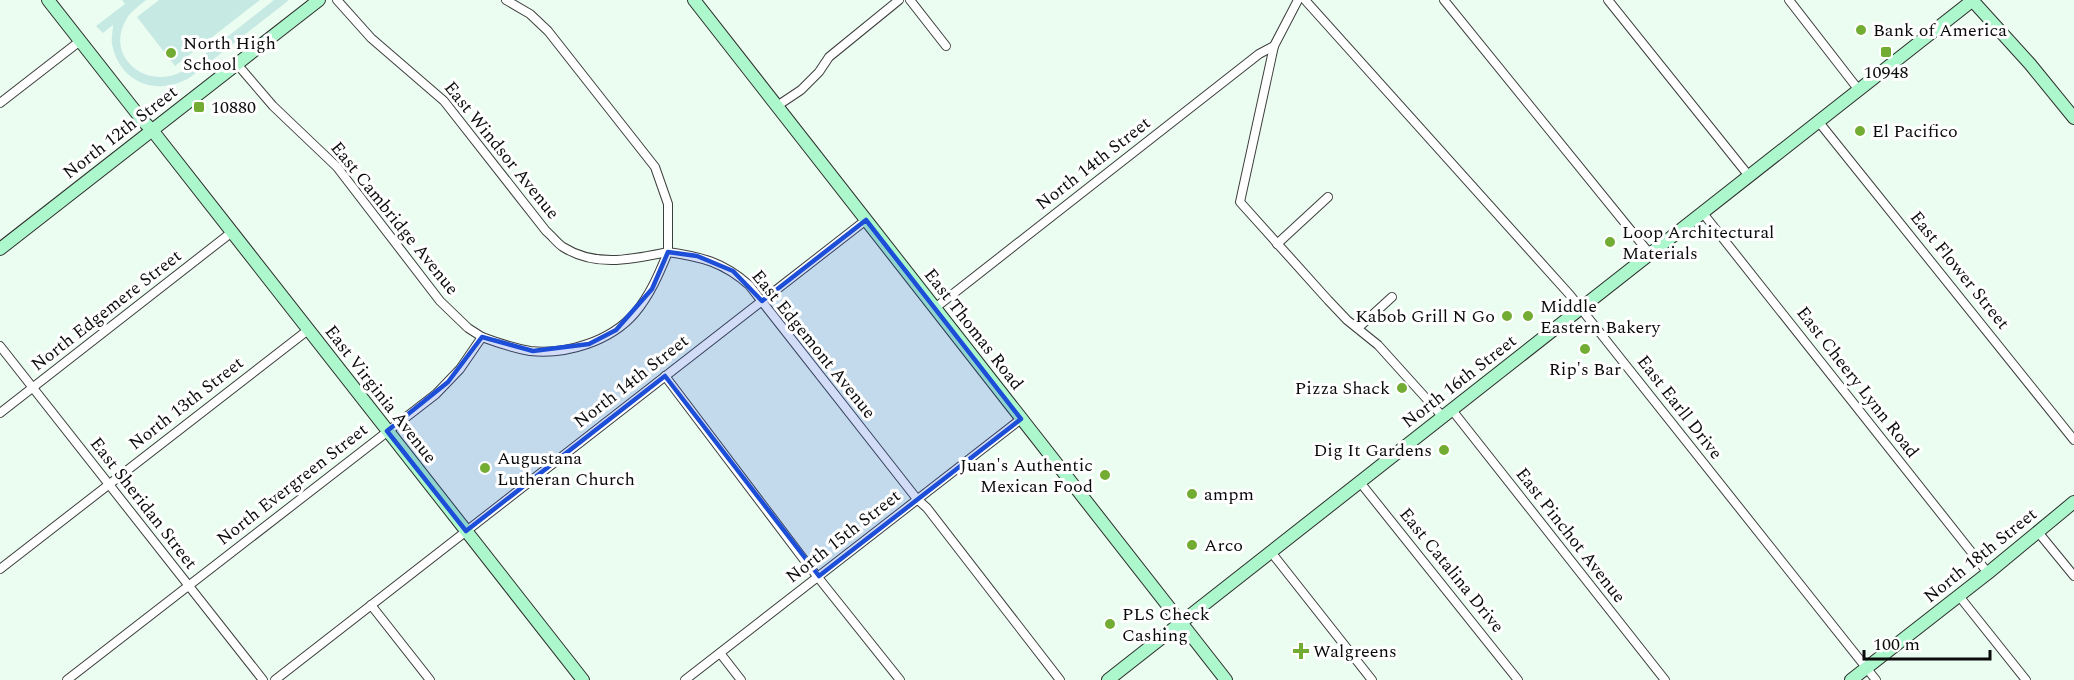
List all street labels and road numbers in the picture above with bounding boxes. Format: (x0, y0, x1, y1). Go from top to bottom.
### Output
street label: East Windsor Avenue (437, 75, 566, 225)
street label: North 12th Street (57, 79, 183, 186)
street label: North 14th Street (1030, 110, 1156, 217)
street label: East Cambridge Avenue (324, 135, 465, 301)
street label: East Flower Street (1903, 205, 2016, 335)
street label: North Edgemere Street (25, 243, 187, 378)
street label: East Thomas Road (917, 263, 1030, 396)
street label: East Edgemont Avenue (745, 264, 882, 425)
street label: East Cheery Lynn Road (1790, 301, 1926, 464)
street label: East Virginia Avenue (318, 319, 443, 469)
street label: North 14th Street (568, 328, 694, 435)
street label: North 16th Street (1396, 328, 1522, 435)
street label: East Earll Drive (1630, 349, 1729, 465)
street label: North 13th Street (123, 350, 249, 457)
street label: North Evergreen Street (211, 417, 374, 552)
street label: East Sheridan Street (83, 431, 204, 575)
street label: East Pinchot Avenue (1509, 462, 1632, 609)
street label: North 15th Street (780, 483, 906, 590)
street label: North 18th Street (1918, 501, 2043, 610)
street label: East Catalina Drive (1392, 502, 1511, 639)

